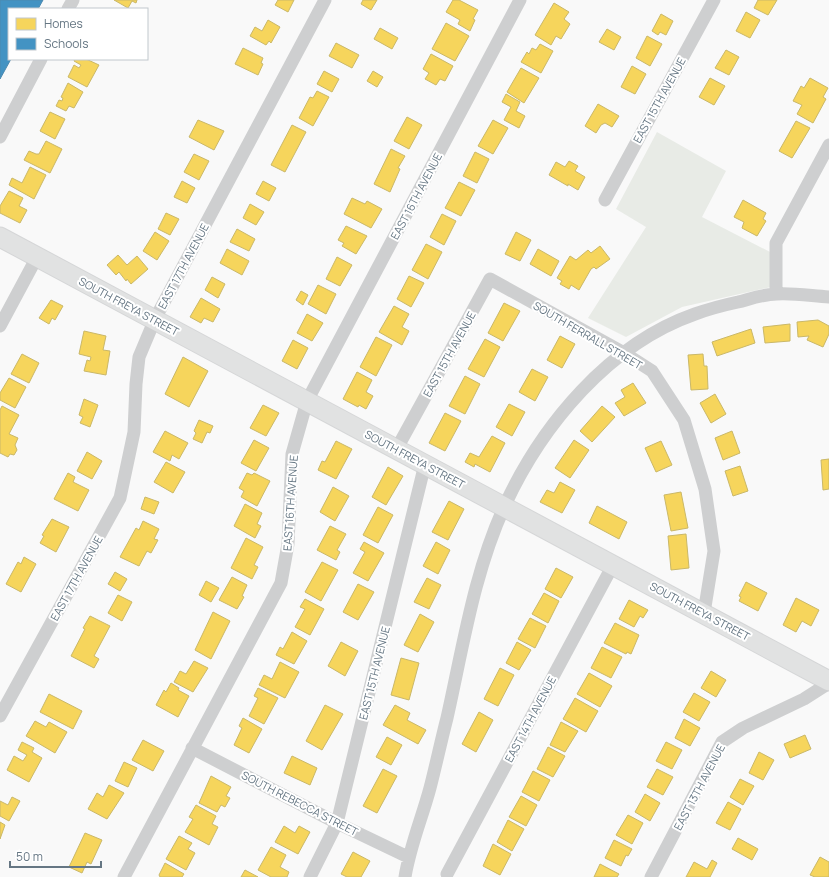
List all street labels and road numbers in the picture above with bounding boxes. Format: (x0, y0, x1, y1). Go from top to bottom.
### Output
street label: EAST 15TH AVENUE (629, 54, 689, 146)
street label: EAST 16TH AVENUE (387, 150, 445, 242)
street label: EAST 17TH AVENUE (154, 221, 212, 311)
street label: SOUTH FREYA STREET (76, 273, 182, 339)
street label: SOUTH FERRALL STREET (531, 298, 646, 373)
street label: EAST 15TH AVENUE (419, 308, 479, 400)
street label: SOUTH FREYA STREET (362, 426, 468, 492)
street label: EAST 16TH AVENUE (279, 454, 301, 552)
street label: EAST 17TH AVENUE (46, 533, 106, 623)
street label: SOUTH FREYA STREET (647, 578, 753, 644)
street label: EAST 15TH AVENUE (355, 625, 393, 721)
street label: EAST 14TH AVENUE (501, 673, 559, 765)
street label: EAST 13TH AVENUE (670, 741, 728, 833)
street label: SOUTH REBECCA STREET (239, 767, 361, 839)

